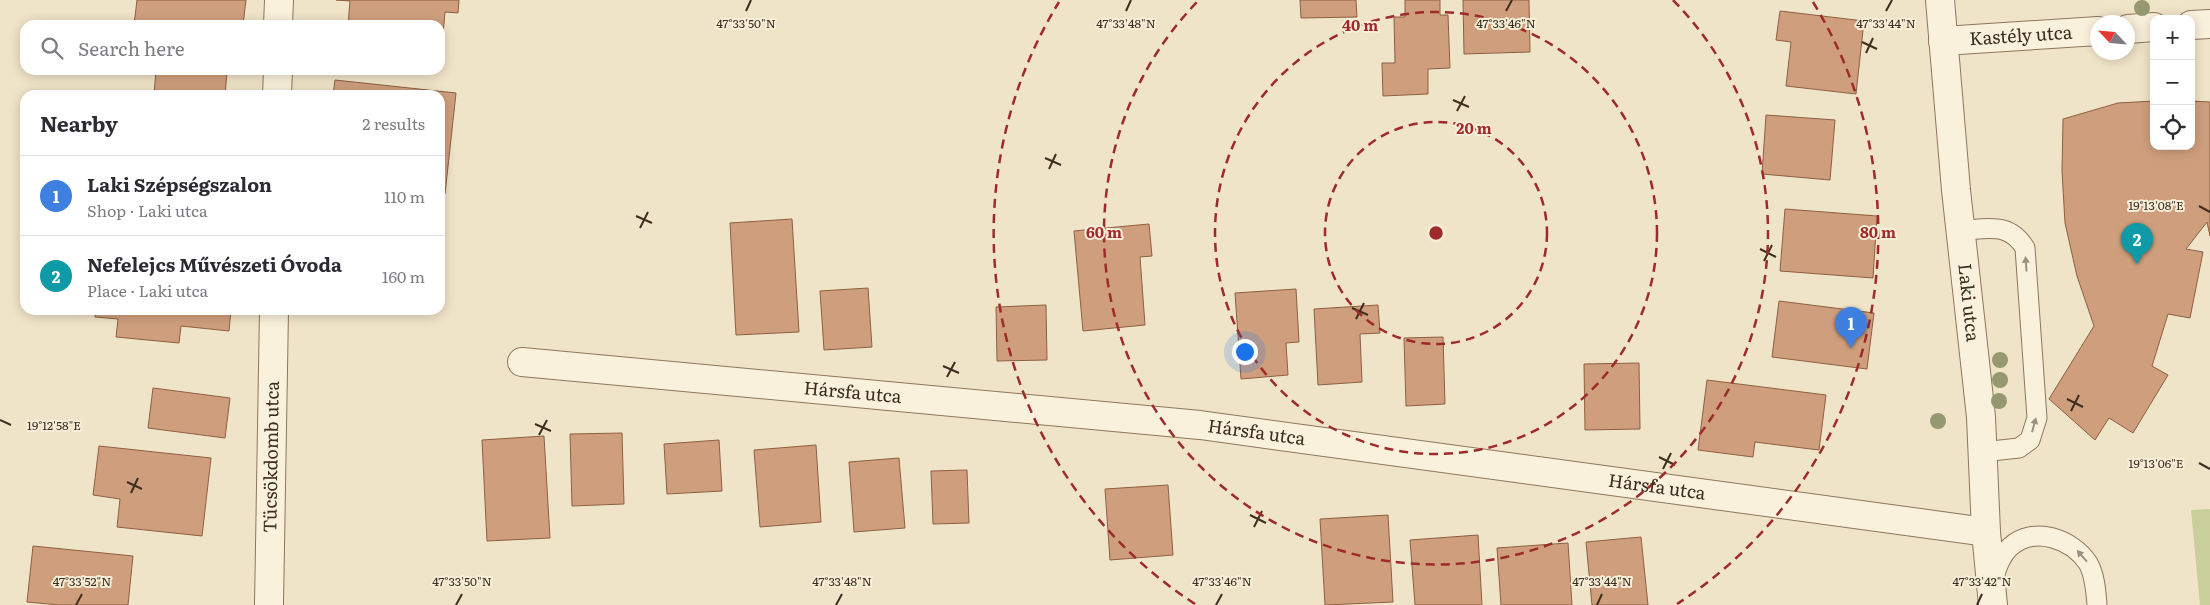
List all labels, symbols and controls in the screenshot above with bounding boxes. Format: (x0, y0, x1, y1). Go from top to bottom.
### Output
text: 40 m (1342, 13, 1378, 36)
text: 47°33'50"N (716, 14, 776, 32)
text: 47°33'48"N (1096, 14, 1156, 32)
text: 47°33'46"N (1476, 14, 1536, 32)
text: 47°33'44"N (1856, 14, 1916, 32)
north arrow (2090, 15, 2135, 60)
map controls (2150, 15, 2195, 150)
button: + (2150, 15, 2195, 60)
street label: Kastély utca (1968, 18, 2073, 51)
search box (20, 20, 445, 75)
icon: search (38, 34, 66, 62)
text: Search here (78, 34, 185, 62)
button: − (2150, 60, 2195, 105)
button: locate (2150, 105, 2195, 150)
text: Nearby (40, 107, 118, 138)
text: 2 results (362, 111, 425, 135)
text: 20 m (1456, 116, 1492, 139)
text: Laki Szépségszalon (87, 170, 272, 198)
text: 1 (53, 184, 59, 208)
text: 110 m (384, 184, 425, 208)
text: 19°13'08"E (2128, 196, 2184, 214)
text: Shop · Laki utca (87, 198, 208, 222)
text: 60 m (1086, 220, 1122, 243)
text: 80 m (1860, 220, 1896, 243)
pin: 2 (2121, 223, 2153, 264)
centre of rings (1427, 224, 1445, 242)
text: Nefelejcs Művészeti Óvoda (87, 250, 342, 278)
one-way arrow (2022, 255, 2030, 271)
street label: Laki utca (1952, 262, 1988, 343)
text: 2 (52, 264, 60, 288)
text: 160 m (382, 264, 425, 288)
text: Place · Laki utca (87, 278, 208, 302)
pin: 1 (1835, 307, 1867, 348)
your location (1232, 339, 1258, 365)
street label: Hársfa utca (803, 373, 903, 409)
street label: Tücsökdomb utca (255, 380, 285, 533)
street label: Hársfa utca (1206, 411, 1308, 451)
text: 19°12'58"E (27, 416, 81, 434)
one-way arrow (2031, 418, 2039, 433)
text: 19°13'06"E (2129, 454, 2184, 472)
street label: Hársfa utca (1607, 466, 1708, 506)
one-way arrow (2076, 550, 2087, 563)
text: 47°33'52"N (53, 572, 111, 590)
text: 47°33'50"N (432, 572, 492, 590)
text: 47°33'48"N (812, 572, 872, 590)
text: 47°33'46"N (1192, 572, 1252, 590)
text: 47°33'44"N (1572, 572, 1632, 590)
text: 47°33'42"N (1952, 572, 2012, 590)

